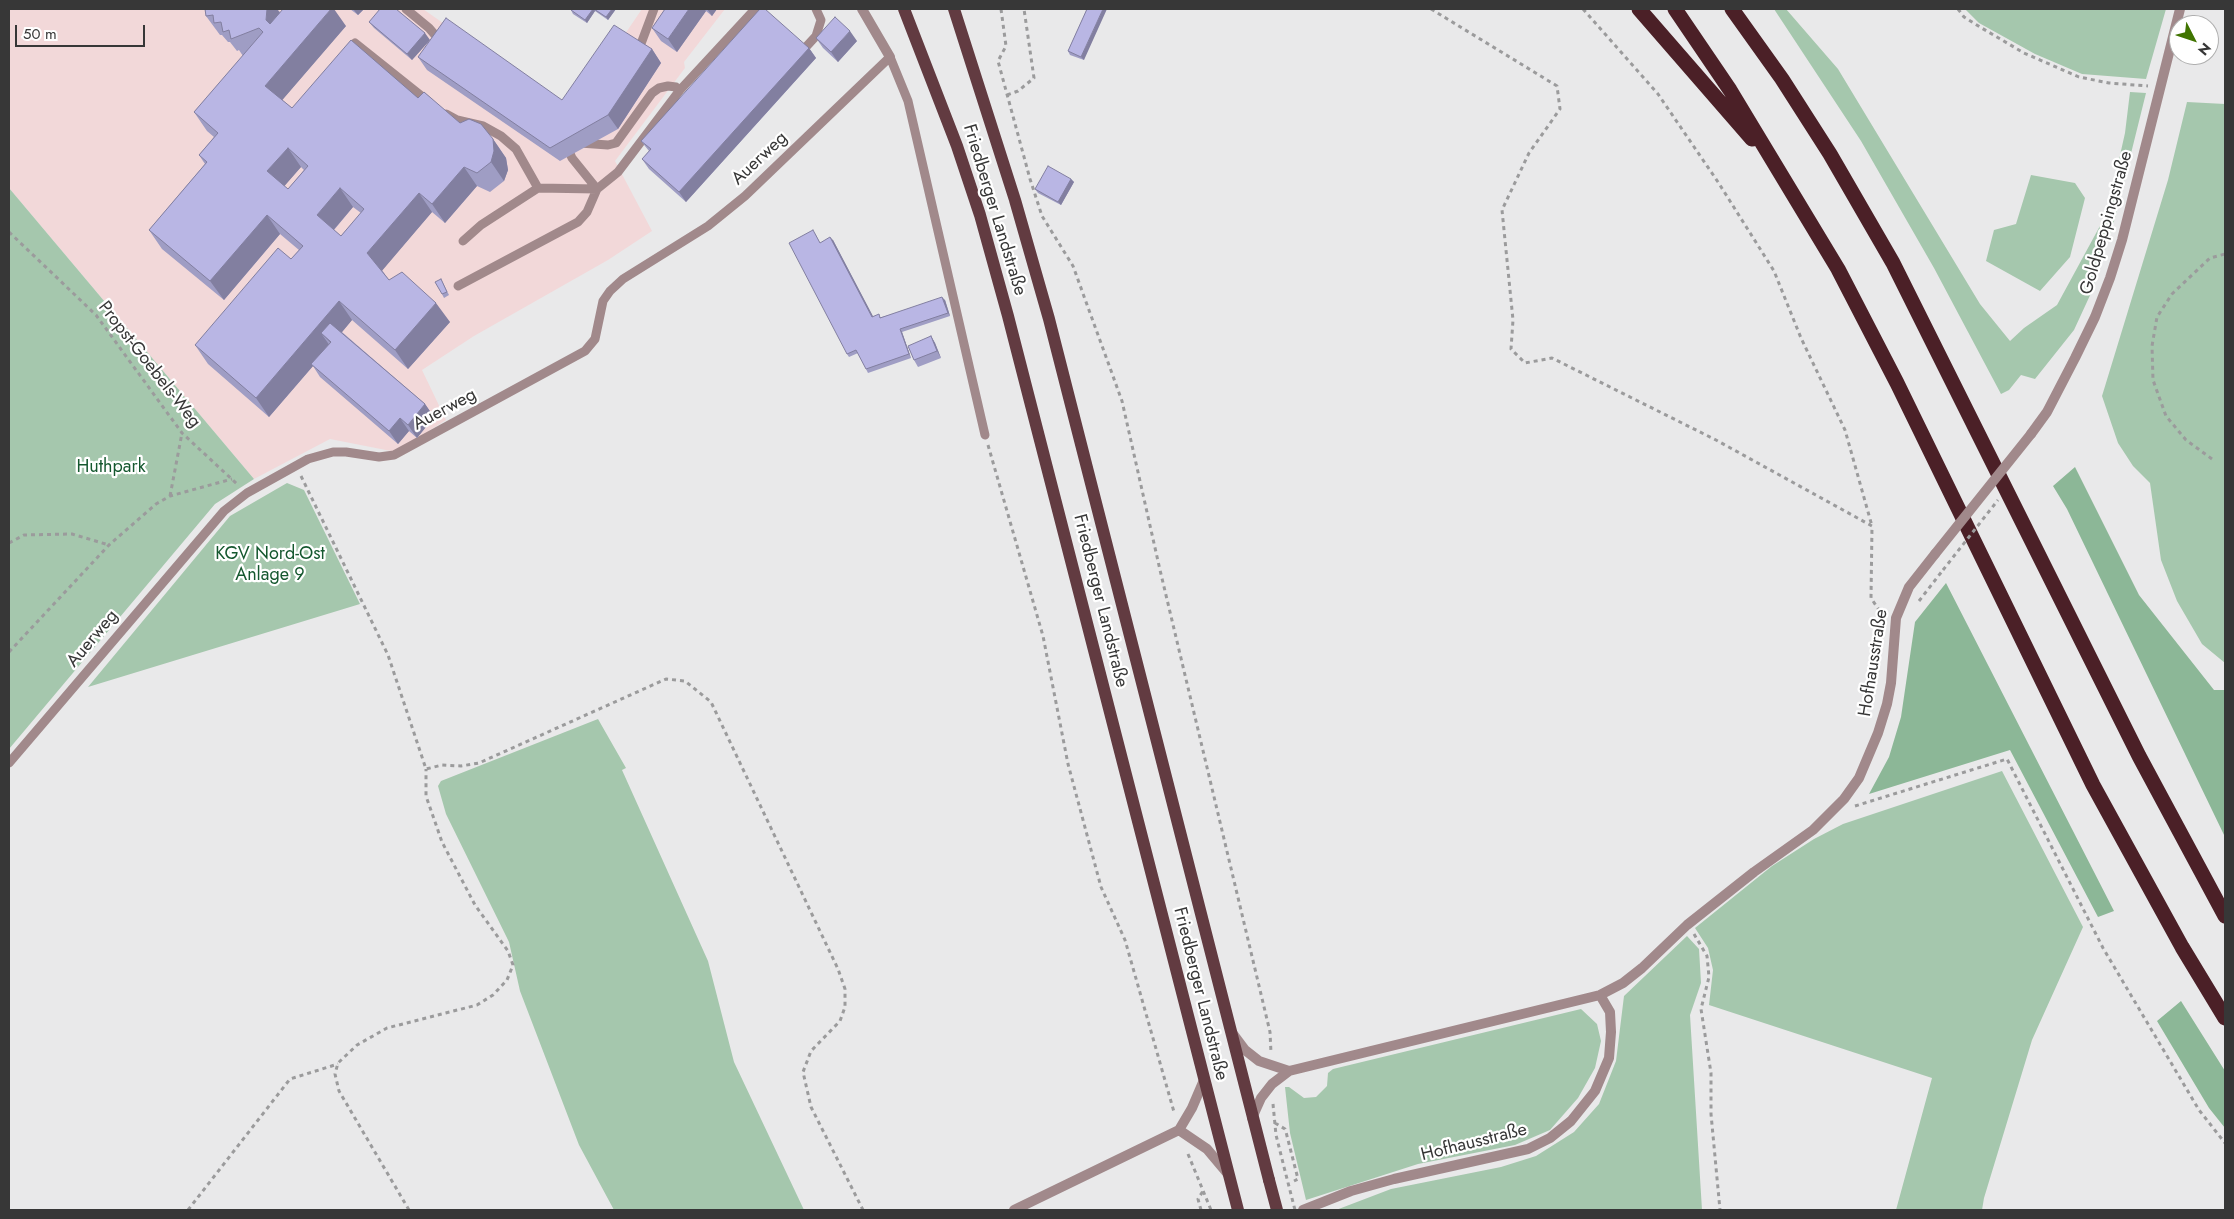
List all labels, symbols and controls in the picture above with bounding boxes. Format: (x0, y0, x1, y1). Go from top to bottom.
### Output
scale bar (18, 15, 148, 47)
north arrow (2169, 15, 2219, 65)
text: 50 m (23, 23, 57, 45)
text: N (2193, 38, 2216, 60)
street label: Friedberger Landstraße (958, 122, 1030, 298)
street label: Auerweg (728, 128, 792, 190)
street label: Goldpeppingstraße (2076, 149, 2138, 297)
street label: Propst-Goebels-Weg (93, 297, 205, 433)
street label: Auerweg (410, 384, 480, 436)
park label: Huthpark (76, 457, 146, 479)
street label: Friedberger Landstraße (1068, 512, 1132, 690)
park label: KGV Nord-Ost Anlage 9 (215, 544, 325, 586)
street label: Auerweg (63, 606, 123, 672)
street label: Hofhausstraße (1855, 608, 1893, 718)
street label: Friedberger Landstraße (1168, 905, 1232, 1083)
street label: Hofhausstraße (1419, 1119, 1529, 1167)

